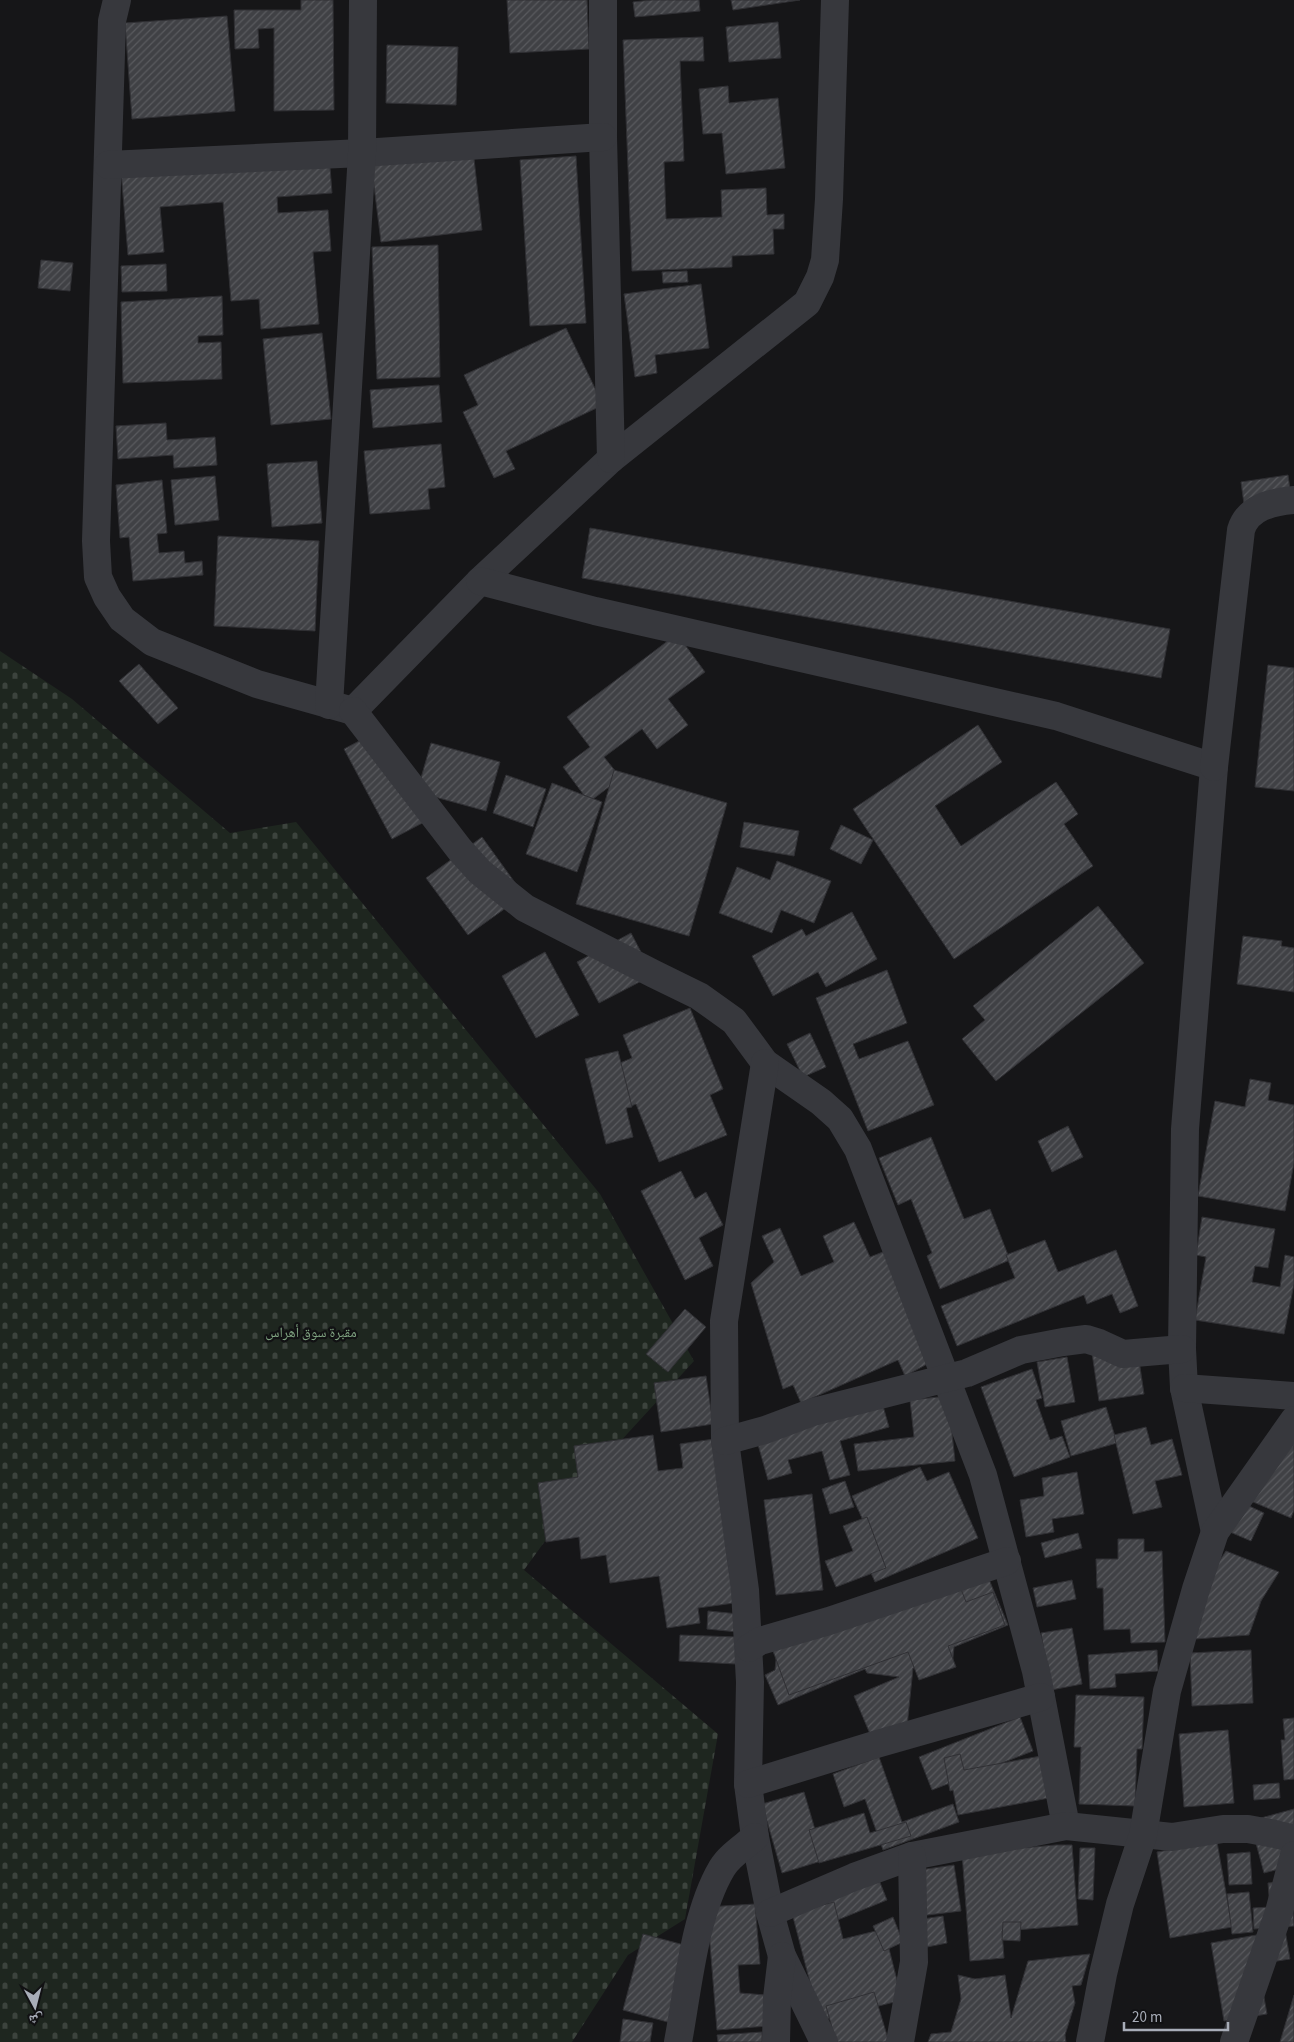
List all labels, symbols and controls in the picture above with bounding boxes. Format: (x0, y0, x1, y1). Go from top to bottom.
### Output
park label: مقبرة سوق أهراس (265, 1323, 357, 1343)
north arrow (10, 1982, 60, 2032)
scale bar (1124, 2000, 1228, 2032)
text: 20 m (1132, 2007, 1162, 2028)
text: ش (28, 2008, 45, 2030)

